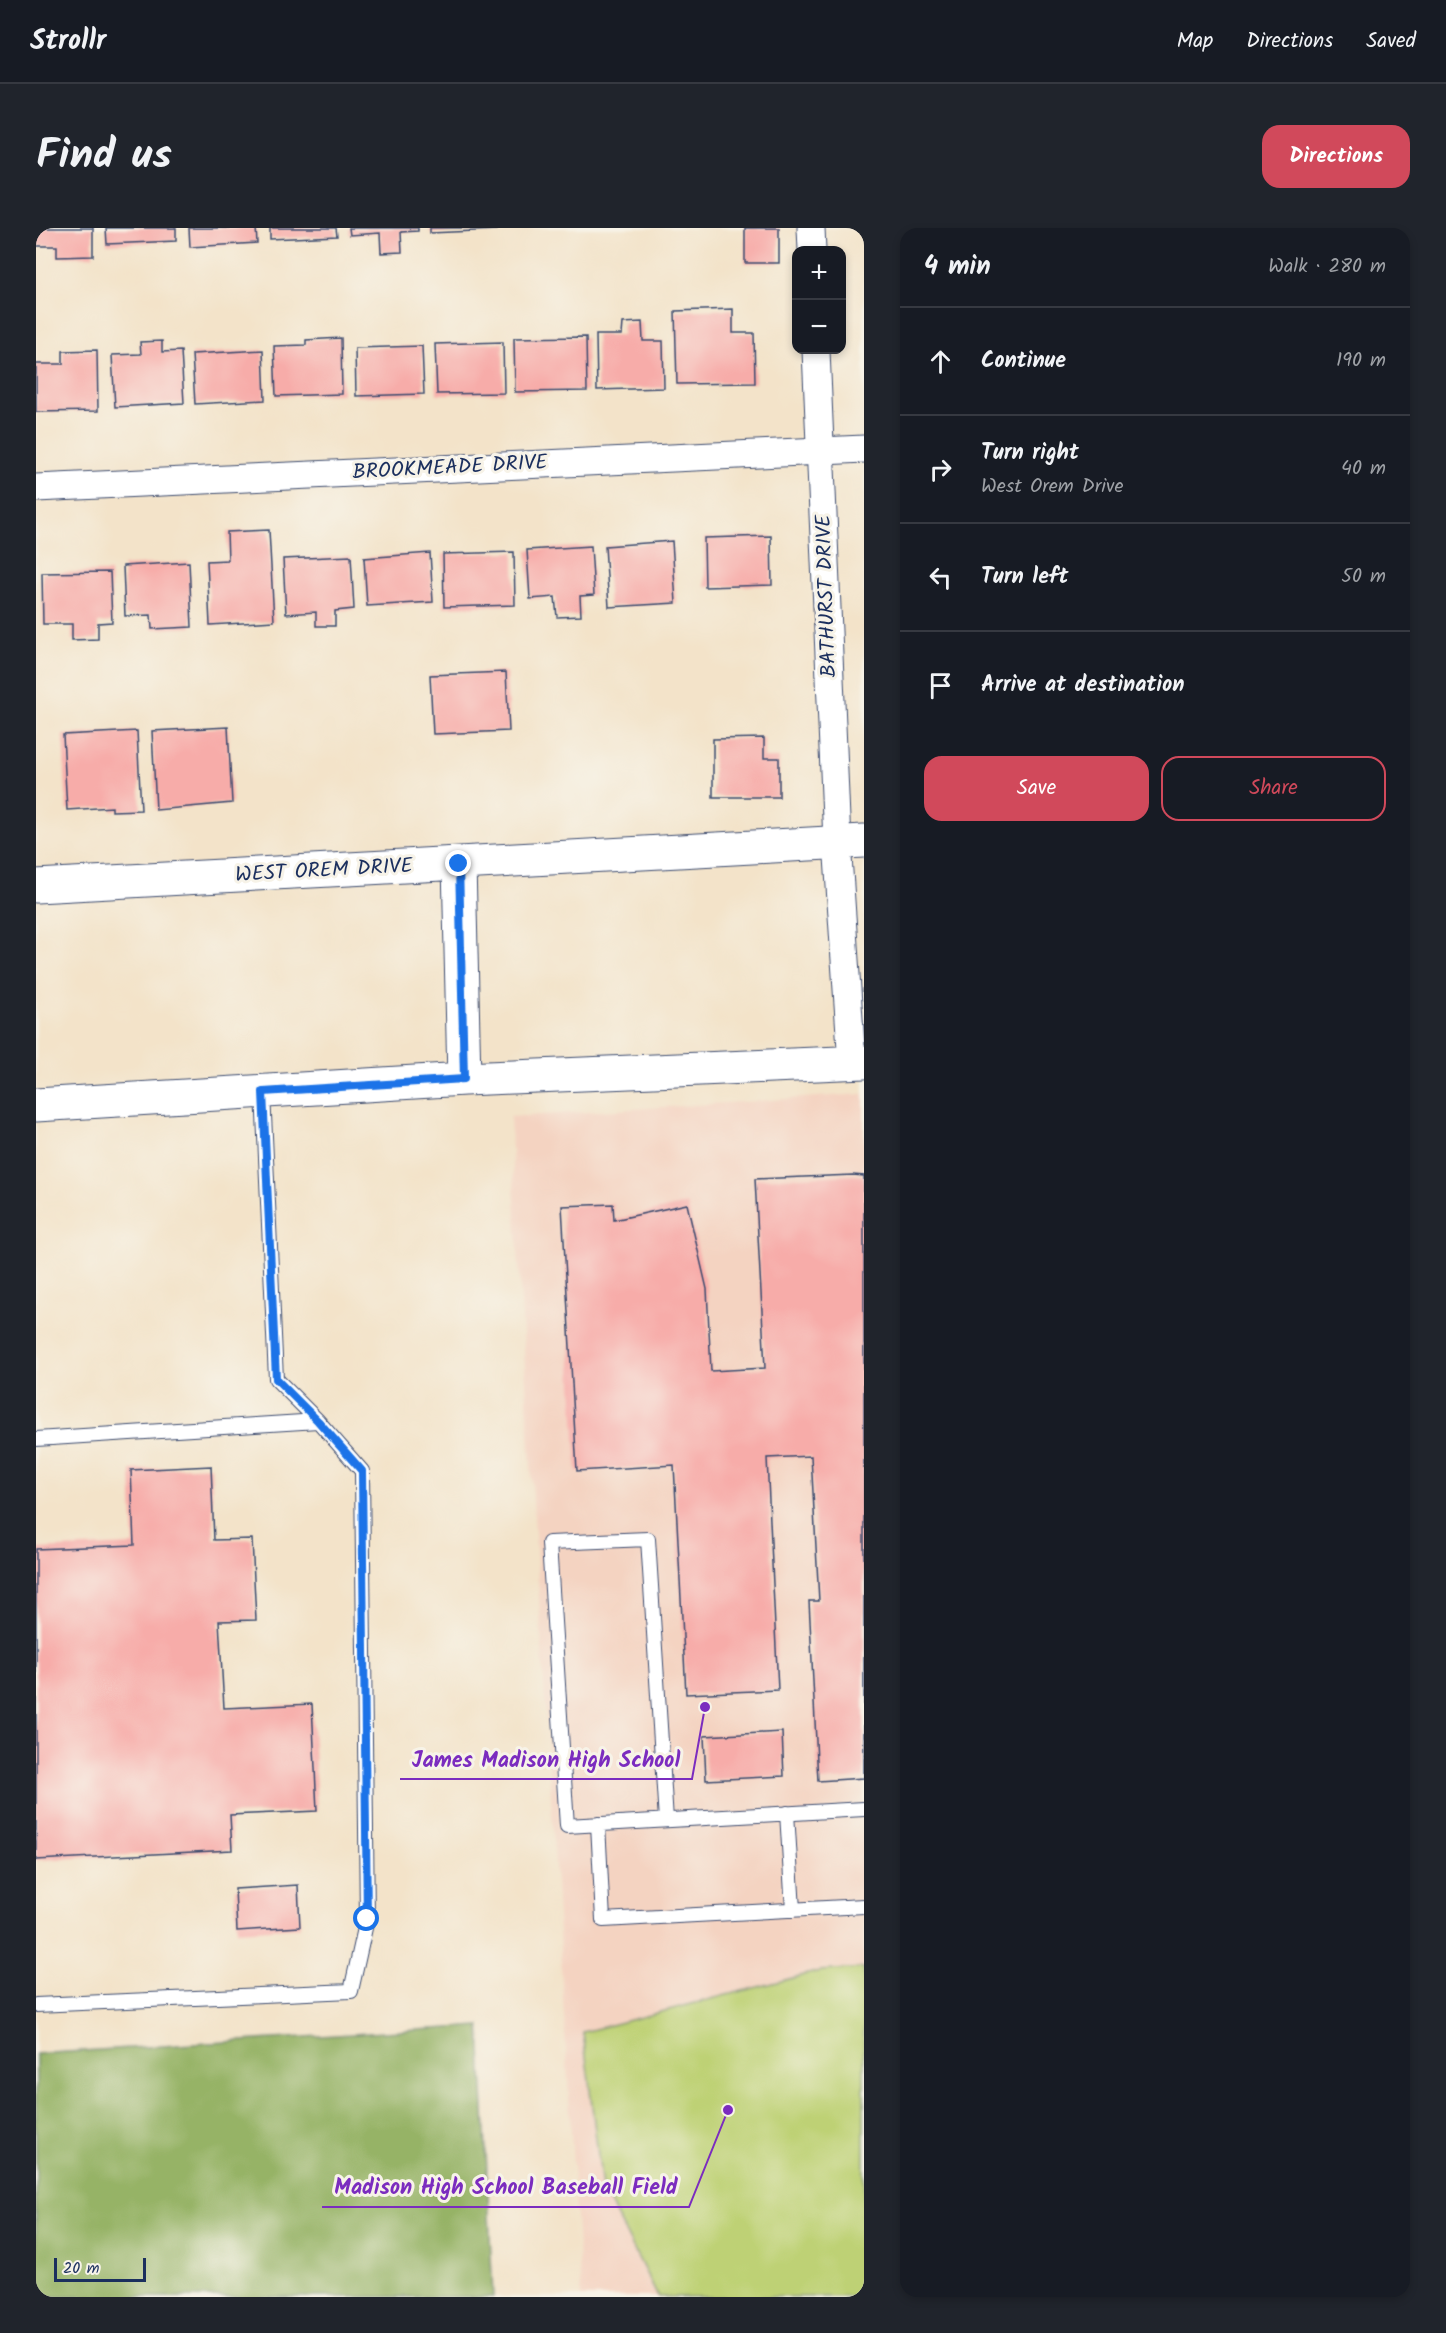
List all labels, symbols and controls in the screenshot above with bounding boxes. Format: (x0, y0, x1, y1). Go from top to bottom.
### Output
text: Strollr (30, 19, 106, 64)
text: Map (1177, 25, 1213, 58)
text: Directions (1246, 25, 1333, 58)
text: Saved (1366, 25, 1416, 58)
text: Find us (36, 123, 172, 190)
button: Directions (1262, 125, 1410, 188)
map controls (792, 246, 846, 354)
button: + (792, 246, 846, 300)
text: 4 min (924, 246, 991, 288)
text: Walk · 280 m (1268, 251, 1386, 283)
button: − (792, 300, 846, 354)
text: Continue (981, 344, 1066, 379)
icon: ahead (924, 345, 957, 378)
text: 190 m (1336, 345, 1386, 377)
text: Turn right (981, 436, 1079, 471)
street label: BROOKMEADE DRIVE (352, 446, 549, 490)
icon: right (924, 453, 957, 486)
text: 40 m (1341, 453, 1386, 485)
text: West Orem Drive (981, 471, 1123, 503)
street label: BATHURST DRIVE (808, 513, 846, 678)
text: Turn left (981, 560, 1068, 595)
icon: left (924, 561, 957, 594)
text: 50 m (1341, 561, 1386, 593)
text: Arrive at destination (981, 668, 1184, 703)
icon: arrive (924, 669, 957, 702)
button: Save (924, 756, 1149, 821)
button: Share (1161, 756, 1386, 821)
street label: WEST OREM DRIVE (234, 850, 414, 892)
route end (445, 850, 471, 876)
callout: James Madison High School (400, 1739, 692, 1779)
text: James Madison High School (412, 1744, 680, 1779)
route start (353, 1905, 379, 1931)
callout: Madison High School Baseball Field (322, 2167, 689, 2207)
text: Madison High School Baseball Field (334, 2171, 679, 2206)
scale bar (54, 2255, 146, 2282)
text: 20 m (63, 2256, 99, 2281)

